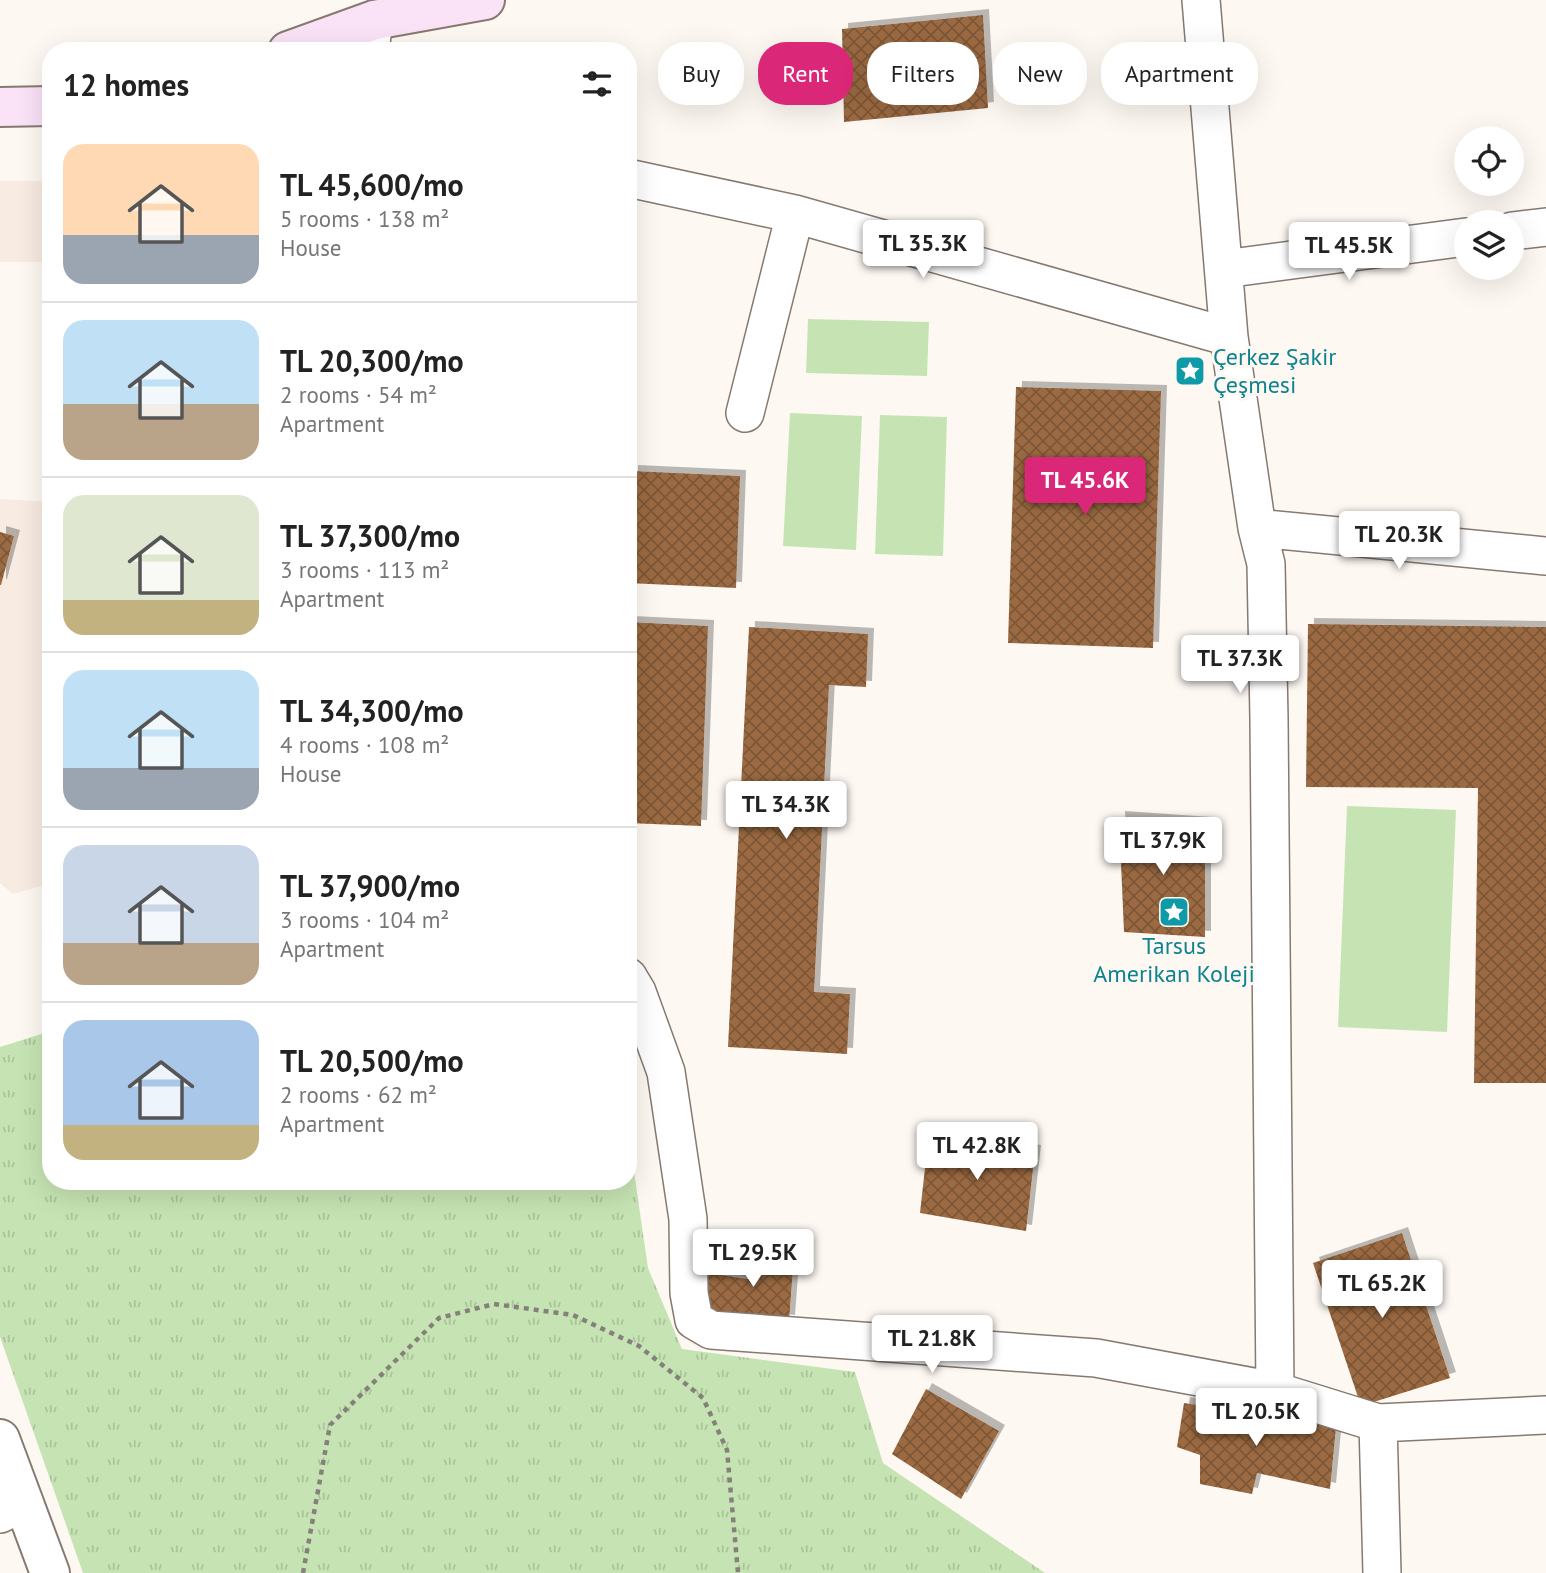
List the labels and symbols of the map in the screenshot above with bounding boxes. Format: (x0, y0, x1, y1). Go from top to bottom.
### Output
pin: TL 35.3K (851, 220, 995, 280)
pin: TL 45.5K (1277, 222, 1421, 282)
place label: Çerkez Şakir Çeşmesi (1213, 341, 1337, 400)
place icon: Çerkez Şakir Çeşmesi (1173, 354, 1207, 388)
pin: TL 45.6K (1013, 458, 1157, 517)
pin: TL 20.3K (1327, 512, 1471, 571)
pin: TL 37.3K (1168, 636, 1312, 695)
pin: TL 34.3K (714, 782, 858, 841)
pin: TL 37.9K (1091, 818, 1235, 877)
place icon: Tarsus Amerikan Koleji (1157, 895, 1191, 929)
place label: Tarsus Amerikan Koleji (1093, 930, 1255, 989)
pin: TL 42.8K (905, 1122, 1049, 1182)
pin: TL 29.5K (681, 1230, 825, 1289)
pin: TL 65.2K (1310, 1260, 1454, 1320)
pin: TL 21.8K (860, 1316, 1004, 1375)
pin: TL 20.5K (1184, 1388, 1328, 1448)

